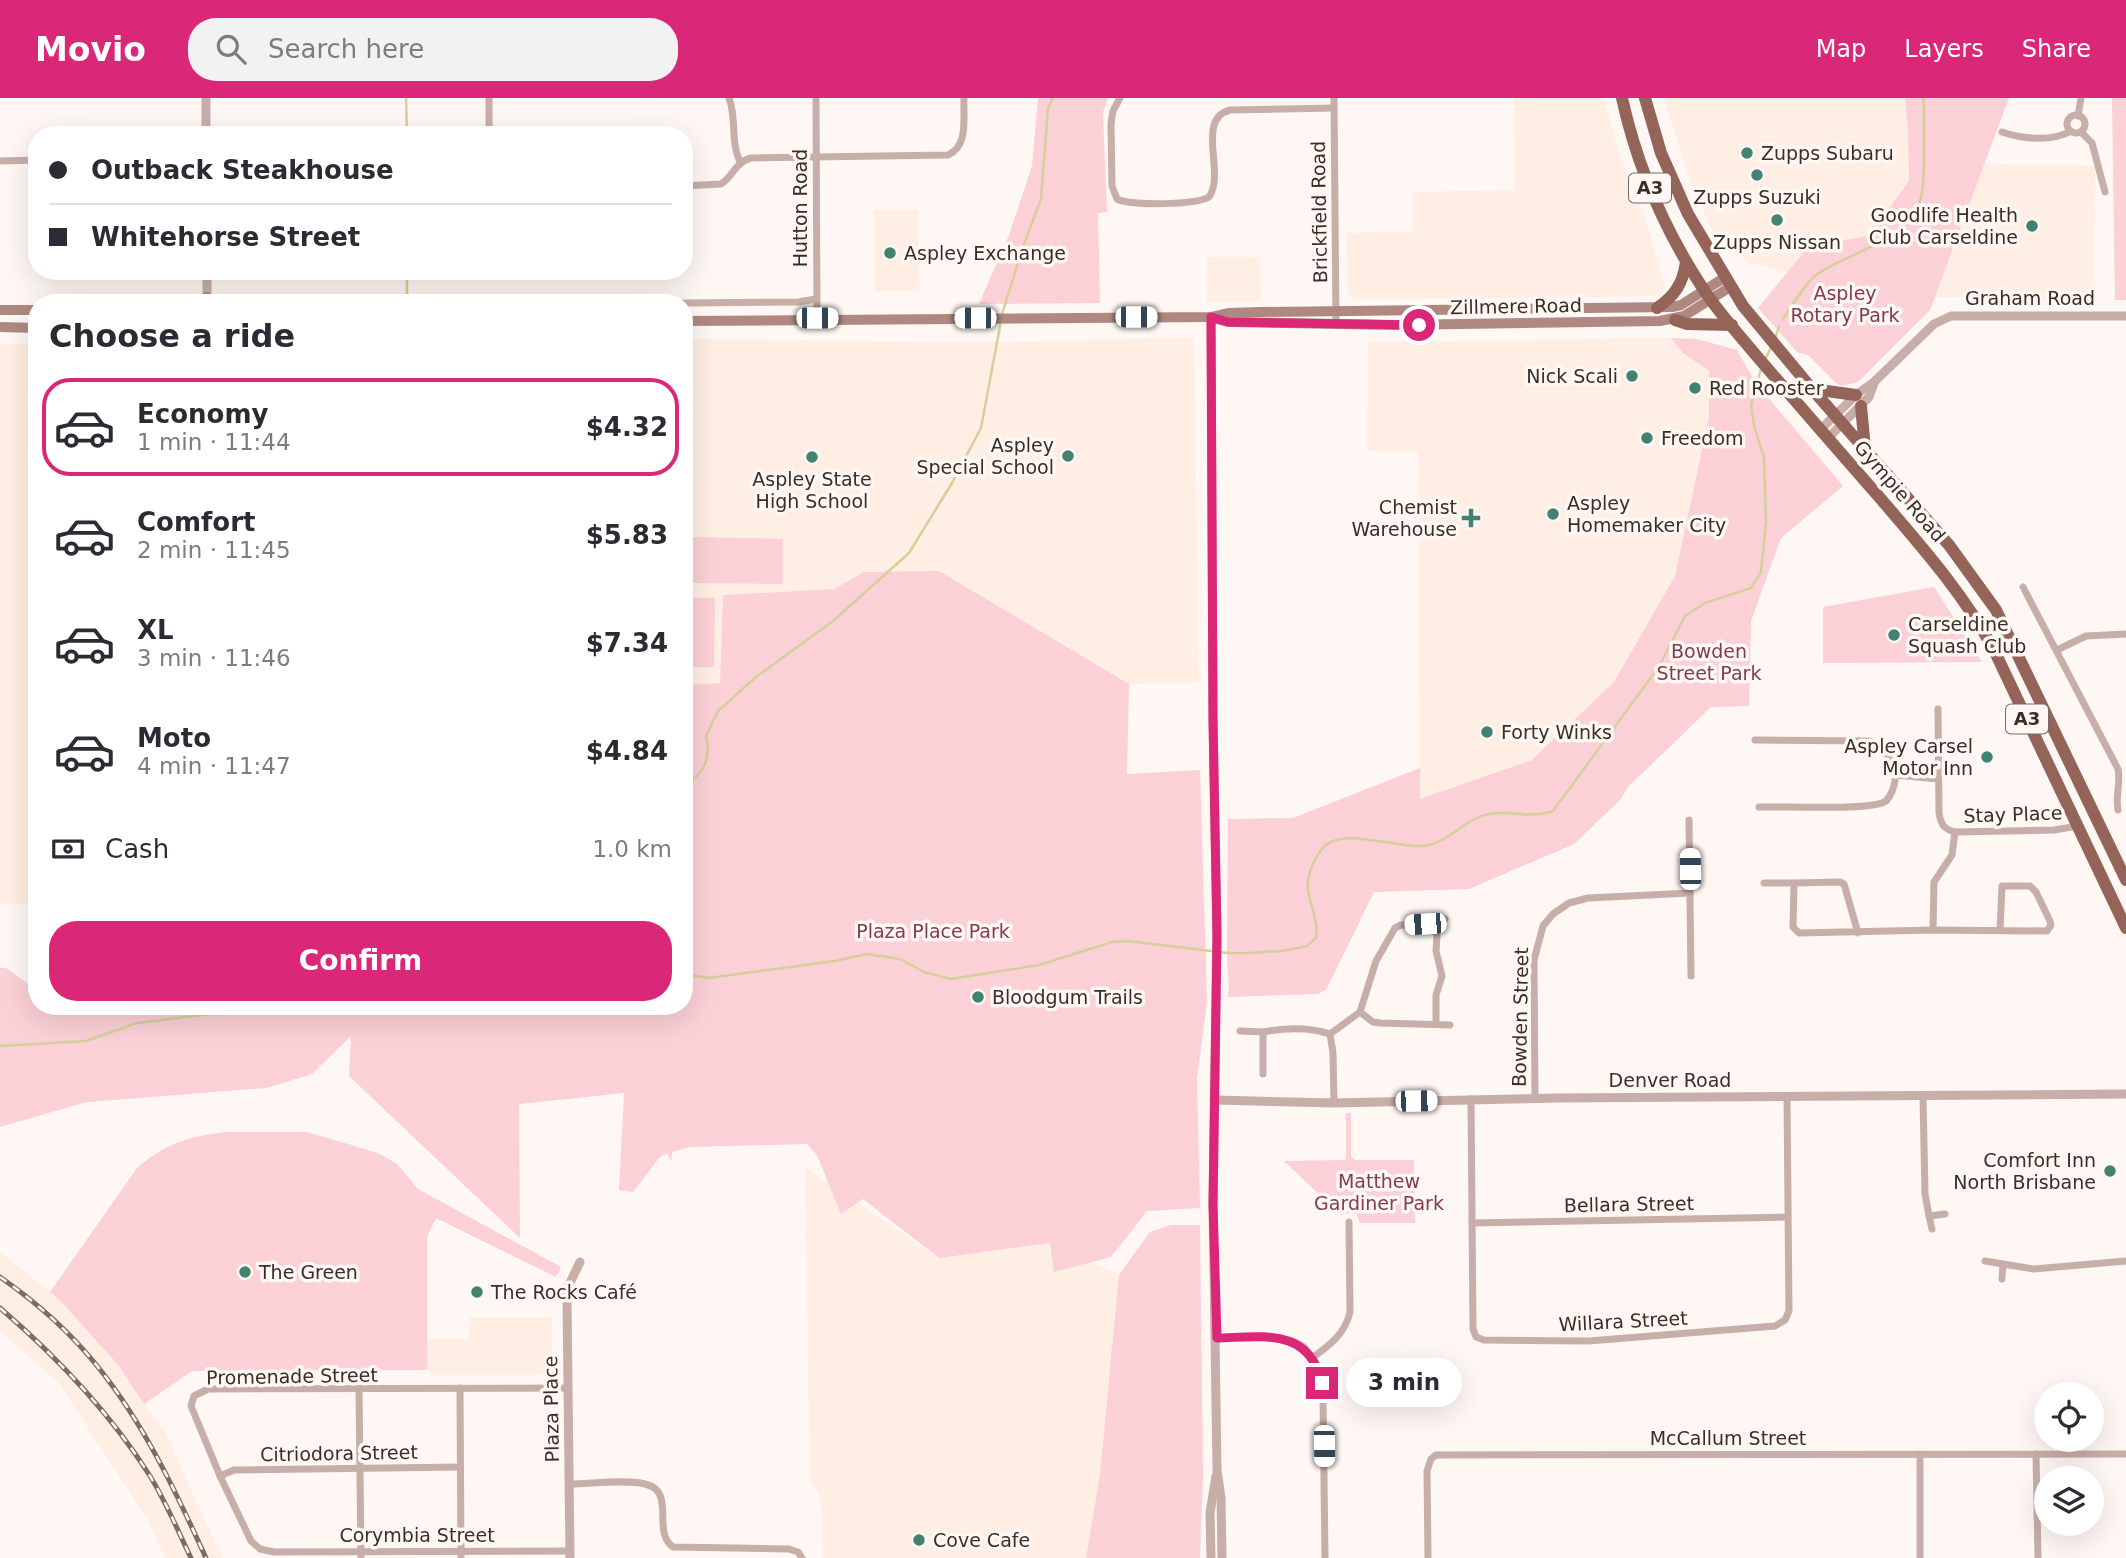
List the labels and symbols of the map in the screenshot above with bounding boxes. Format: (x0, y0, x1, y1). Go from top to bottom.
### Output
street label: Brickfield Road (1307, 141, 1331, 283)
place label: Zupps Subaru (1761, 142, 1894, 164)
marker: Zupps Subaru (1739, 145, 1755, 161)
street label: Hutton Road (789, 149, 811, 267)
marker: Zupps Suzuki (1749, 167, 1765, 183)
road number: A3 (1629, 174, 1671, 202)
place label: Zupps Suzuki (1693, 186, 1821, 208)
place label: Goodlife Health Club Carseldine (1869, 204, 2018, 248)
marker: Zupps Nissan (1769, 212, 1785, 228)
marker: Goodlife Health Club Carseldine (2024, 218, 2040, 234)
place label: Zupps Nissan (1713, 231, 1841, 253)
place label: Aspley Exchange (904, 242, 1066, 264)
marker: Aspley Exchange (882, 245, 898, 261)
park label: Aspley Rotary Park (1790, 282, 1900, 326)
street label: Graham Road (1965, 287, 2095, 309)
street label: Zillmere Road (1450, 294, 1582, 318)
car (1116, 307, 1158, 328)
car (797, 308, 839, 329)
car (955, 308, 997, 329)
route start (1403, 309, 1435, 341)
place label: Nick Scali (1526, 365, 1618, 387)
marker: Nick Scali (1624, 368, 1640, 384)
place label: Red Rooster (1709, 377, 1824, 399)
marker: Red Rooster (1687, 380, 1703, 396)
place label: Freedom (1661, 427, 1744, 449)
marker: Freedom (1639, 430, 1655, 446)
place label: Aspley Special School (916, 434, 1054, 478)
street label: Gympie Road (1850, 436, 1950, 546)
marker: Aspley Special School (1060, 448, 1076, 464)
marker: Aspley State High School (804, 449, 820, 465)
place label: Aspley State High School (752, 468, 872, 512)
place label: Aspley Homemaker City (1567, 492, 1726, 536)
place label: Chemist Warehouse (1351, 496, 1457, 540)
marker: Aspley Homemaker City (1545, 506, 1561, 522)
marker: Chemist Warehouse (1463, 510, 1479, 526)
place label: Carseldine Squash Club (1908, 613, 2026, 657)
marker: Carseldine Squash Club (1886, 627, 1902, 643)
park label: Bowden Street Park (1657, 640, 1761, 684)
road number: A3 (2006, 704, 2048, 734)
place label: Forty Winks (1501, 721, 1612, 743)
marker: Forty Winks (1479, 724, 1495, 740)
place label: Aspley Carsel Motor Inn (1844, 735, 1973, 779)
marker: Aspley Carsel Motor Inn (1979, 749, 1995, 765)
street label: Stay Place (1963, 801, 2063, 827)
car (1680, 848, 1701, 890)
car (1404, 912, 1447, 936)
park label: Plaza Place Park (856, 920, 1010, 942)
street label: Bowden Street (1508, 947, 1532, 1087)
place label: Bloodgum Trails (992, 986, 1143, 1008)
marker: Bloodgum Trails (970, 989, 986, 1005)
street label: Denver Road (1609, 1069, 1731, 1091)
car (1395, 1090, 1438, 1112)
place label: Comfort Inn North Brisbane (1953, 1149, 2096, 1193)
marker: Comfort Inn North Brisbane (2102, 1163, 2118, 1179)
park label: Matthew Gardiner Park (1314, 1170, 1444, 1214)
street label: Bellara Street (1564, 1192, 1694, 1216)
place label: The Green (258, 1261, 358, 1283)
marker: The Green (237, 1264, 253, 1280)
place label: The Rocks Café (490, 1281, 637, 1303)
marker: The Rocks Café (469, 1284, 485, 1300)
street label: Willara Street (1558, 1307, 1688, 1335)
street label: Plaza Place (539, 1356, 563, 1462)
callout: 3 min (1346, 1358, 1462, 1408)
street label: Promenade Street (206, 1364, 378, 1388)
route end (1306, 1367, 1338, 1399)
car (1314, 1425, 1335, 1467)
street label: McCallum Street (1650, 1427, 1806, 1449)
street label: Citriodora Street (260, 1441, 418, 1465)
street label: Corymbia Street (339, 1524, 495, 1546)
place label: Cove Cafe (933, 1529, 1030, 1551)
marker: Cove Cafe (911, 1532, 927, 1548)

